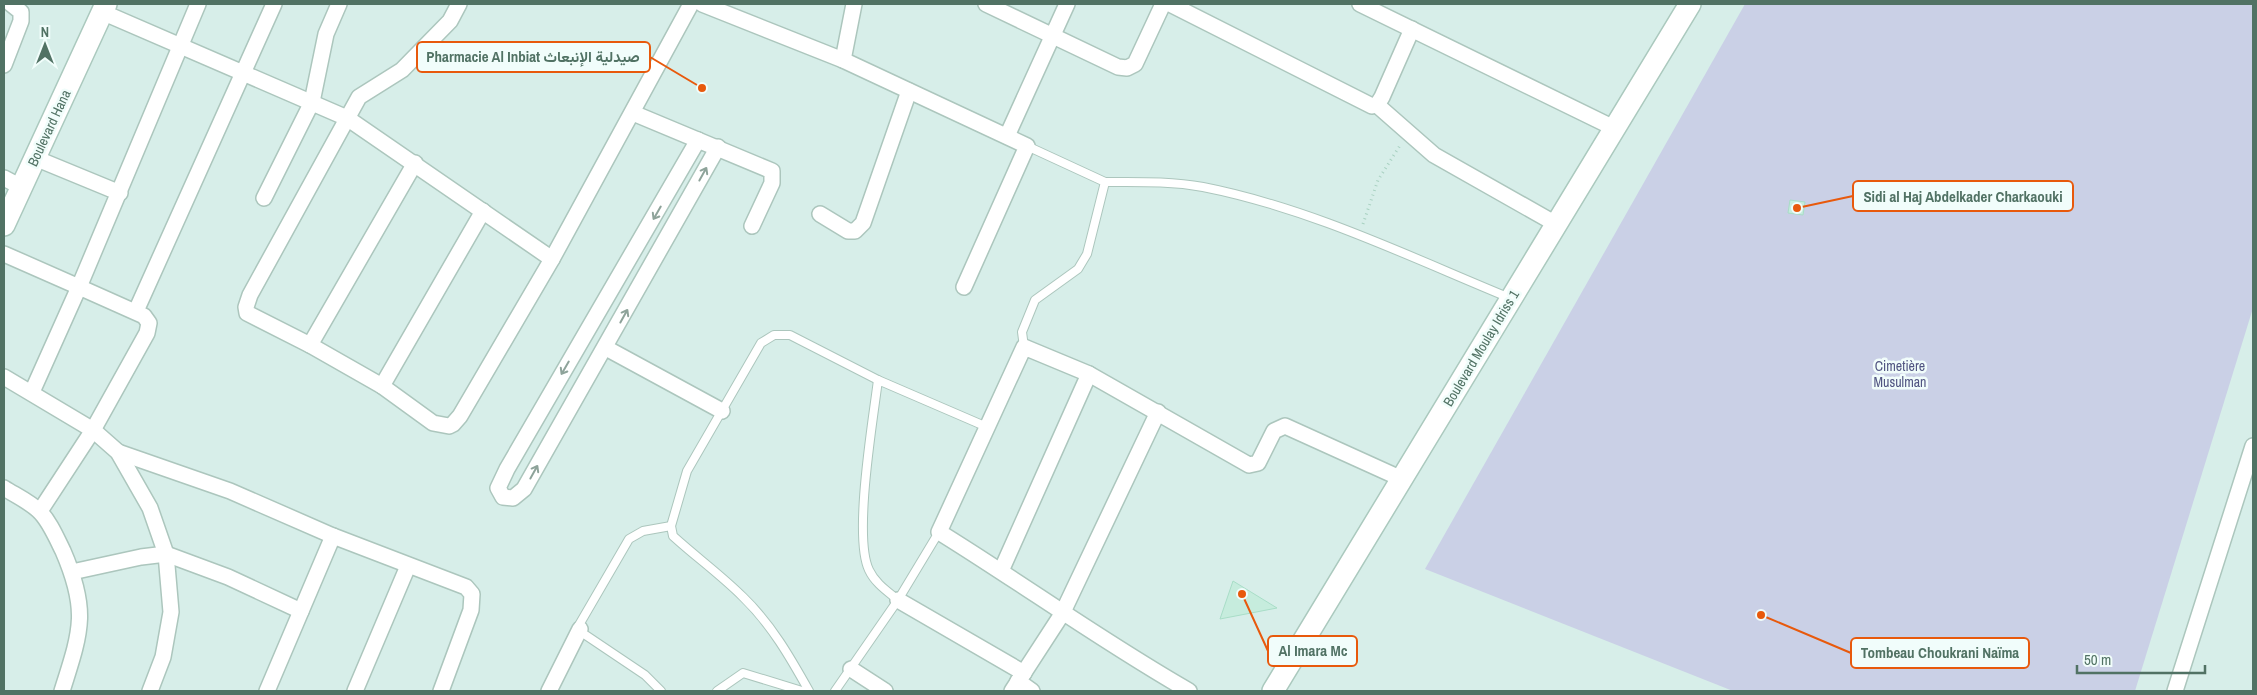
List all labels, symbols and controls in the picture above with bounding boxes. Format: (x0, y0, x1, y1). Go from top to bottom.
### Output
north arrow (20, 20, 70, 70)
text: N (41, 23, 49, 41)
callout: Pharmacie Al Inbiat صيدلية الإنبعاث (417, 42, 650, 72)
text: Pharmacie Al Inbiat صيدلية الإنبعاث (426, 46, 640, 67)
street label: Boulevard Hana (23, 86, 75, 169)
one-way arrow (699, 167, 708, 182)
callout: Sidi al Haj Abdelkader Charkaouki (1853, 181, 2073, 211)
text: Sidi al Haj Abdelkader Charkaouki (1863, 186, 2063, 207)
one-way arrow (651, 205, 661, 219)
street label: Boulevard Moulay Idriss 1 (1439, 286, 1523, 410)
one-way arrow (619, 308, 629, 323)
park label: Cimetière Musulman (1874, 357, 1926, 391)
one-way arrow (560, 360, 570, 375)
one-way arrow (529, 465, 539, 479)
callout: Al Imara Mc (1268, 636, 1357, 666)
callout: Tombeau Choukrani Naïma (1851, 638, 2029, 668)
text: Al Imara Mc (1278, 640, 1348, 661)
text: Tombeau Choukrani Naïma (1861, 642, 2019, 663)
scale bar (2077, 642, 2204, 674)
text: 50 m (2084, 649, 2111, 670)

